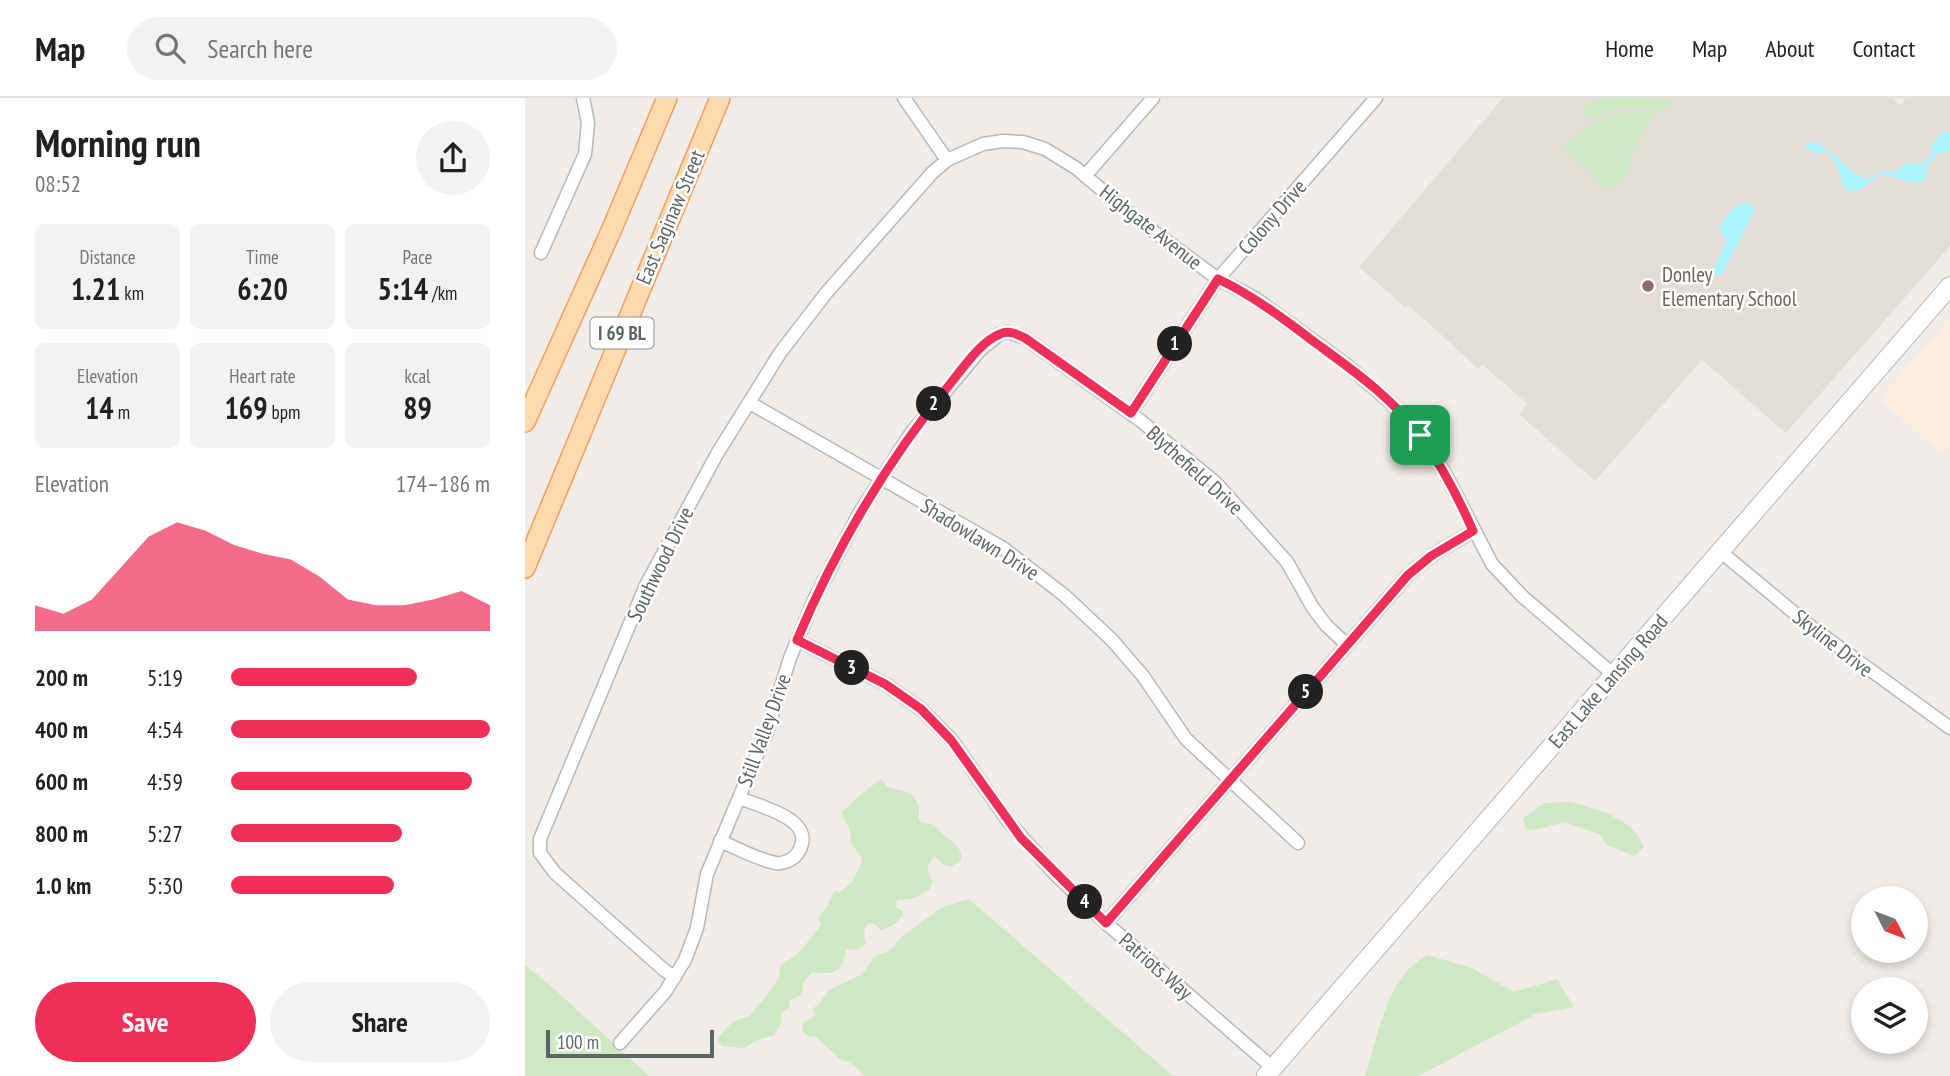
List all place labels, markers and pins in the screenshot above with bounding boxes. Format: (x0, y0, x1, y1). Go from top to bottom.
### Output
place label: Donley Elementary School (1662, 261, 1797, 312)
marker: Donley Elementary School (1640, 278, 1656, 294)
pin: 1 (1157, 327, 1193, 362)
pin: 2 (917, 386, 951, 422)
pin (1390, 405, 1450, 465)
pin: 3 (835, 650, 869, 686)
pin: 5 (1289, 674, 1323, 710)
pin: 4 (1067, 884, 1103, 920)

